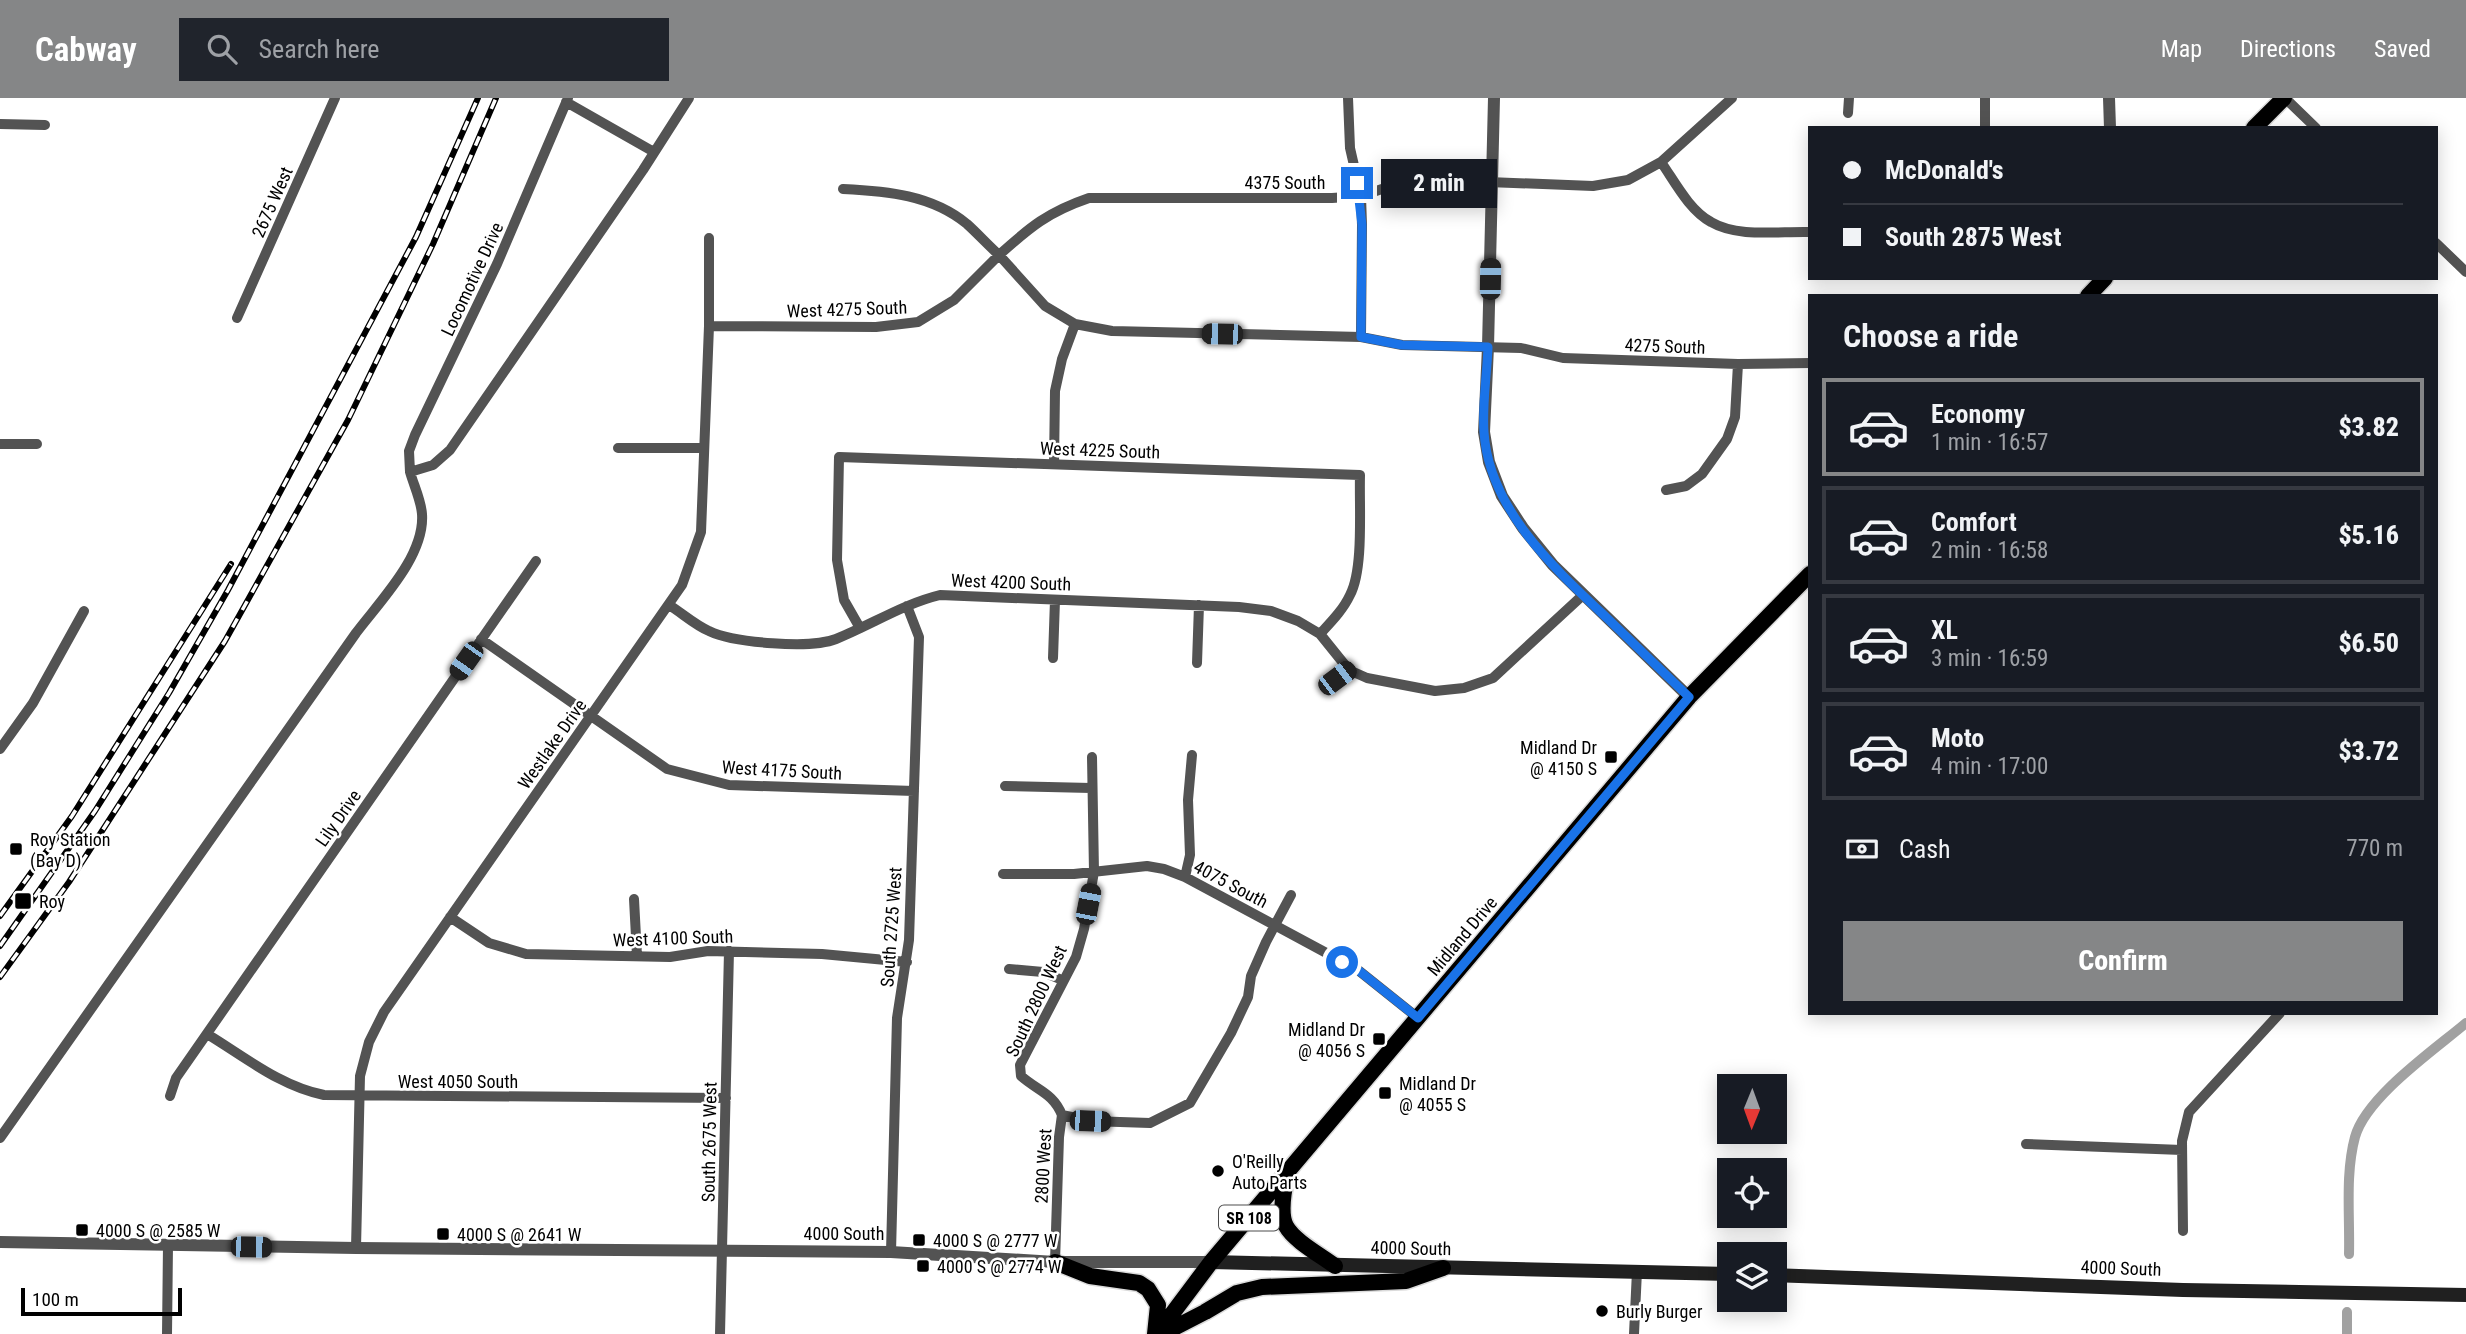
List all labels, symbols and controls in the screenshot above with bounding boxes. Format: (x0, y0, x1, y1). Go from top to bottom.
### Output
search box (179, 18, 669, 81)
text: Cabway (35, 30, 137, 69)
icon: search (203, 30, 241, 68)
text: Search here (259, 34, 380, 64)
text: Map (2161, 35, 2202, 63)
text: Directions (2240, 35, 2336, 63)
text: Saved (2374, 35, 2431, 63)
text: McDonald's (1885, 155, 2004, 185)
callout: 2 min (1382, 158, 1497, 208)
street label: 2675 West (247, 163, 297, 241)
route end (1341, 167, 1373, 199)
text: 2 min (1413, 170, 1465, 197)
street label: 4375 South (1245, 172, 1325, 193)
street label: Locomotive Drive (436, 219, 508, 339)
text: South 2875 West (1885, 222, 2061, 252)
car (1480, 258, 1501, 300)
street label: West 4275 South (787, 296, 907, 322)
text: Choose a ride (1843, 317, 2018, 355)
car (1201, 323, 1244, 345)
street label: 4275 South (1624, 334, 1706, 358)
icon: car (1847, 396, 1910, 459)
text: Economy (1931, 399, 2025, 429)
text: $3.82 (2338, 412, 2399, 442)
text: 1 min · 16:57 (1931, 429, 2048, 456)
street label: West 4225 South (1040, 437, 1160, 463)
icon: car (1847, 504, 1910, 567)
text: Comfort (1931, 507, 2017, 537)
text: $5.16 (2338, 520, 2399, 550)
text: 2 min · 16:58 (1931, 537, 2048, 564)
street label: West 4200 South (951, 569, 1071, 595)
icon: car (1847, 612, 1910, 675)
text: XL (1931, 615, 1958, 645)
text: $6.50 (2338, 628, 2399, 658)
car (446, 638, 487, 684)
text: 3 min · 16:59 (1931, 645, 2048, 672)
car (1314, 657, 1361, 699)
street label: Westlake Drive (513, 695, 591, 793)
icon: car (1847, 720, 1910, 783)
text: Moto (1931, 723, 1984, 753)
text: $3.72 (2338, 736, 2399, 766)
place label: Midland Dr @ 4150 S (1520, 737, 1598, 779)
marker: Midland Dr @ 4150 S (1603, 749, 1619, 765)
text: 4 min · 17:00 (1931, 753, 2048, 780)
street label: West 4175 South (721, 756, 843, 784)
street label: Lily Drive (311, 786, 365, 850)
place label: Roy Station (Bay D) (30, 829, 111, 872)
icon: cash (1843, 830, 1881, 868)
text: Cash (1899, 834, 1951, 864)
text: 770 m (2346, 835, 2403, 862)
marker: Roy Station (Bay D) (8, 841, 24, 857)
street label: 4075 South (1190, 856, 1272, 912)
street label: South 2725 West (876, 866, 906, 988)
car (1074, 881, 1103, 927)
marker: Roy (13, 891, 33, 911)
place label: Roy (39, 891, 65, 912)
street label: Midland Drive (1423, 892, 1501, 980)
button: Confirm (1843, 921, 2403, 1001)
street label: West 4100 South (613, 925, 733, 951)
street label: South 2800 West (1001, 942, 1071, 1060)
route start (1326, 946, 1358, 978)
place label: Midland Dr @ 4056 S (1288, 1019, 1366, 1061)
marker: Midland Dr @ 4056 S (1371, 1031, 1387, 1047)
street label: West 4050 South (398, 1071, 518, 1092)
place label: Midland Dr @ 4055 S (1399, 1073, 1476, 1115)
north arrow (1717, 1074, 1787, 1144)
map controls (1717, 1074, 1787, 1312)
street label: South 2675 West (697, 1082, 721, 1202)
marker: Midland Dr @ 4055 S (1377, 1085, 1393, 1101)
car (1069, 1110, 1112, 1132)
street label: 2800 West (1031, 1128, 1055, 1204)
place label: O'Reilly Auto Parts (1232, 1151, 1307, 1193)
button: locate (1717, 1158, 1787, 1228)
marker: O'Reilly Auto Parts (1210, 1163, 1226, 1179)
road number: SR 108 (1219, 1206, 1279, 1230)
place label: 4000 S @ 2585 W (96, 1220, 221, 1241)
marker: 4000 S @ 2585 W (74, 1222, 90, 1238)
street label: 4000 South (804, 1223, 884, 1244)
place label: 4000 S @ 2641 W (457, 1224, 582, 1245)
marker: 4000 S @ 2641 W (435, 1226, 451, 1242)
place label: 4000 S @ 2777 W (933, 1230, 1058, 1251)
marker: 4000 S @ 2777 W (911, 1232, 927, 1248)
car (230, 1236, 273, 1258)
street label: 4000 South (1370, 1237, 1452, 1259)
button: layers (1717, 1242, 1787, 1312)
place label: 4000 S @ 2774 W (937, 1256, 1062, 1277)
street label: 4000 South (2080, 1256, 2162, 1280)
marker: 4000 S @ 2774 W (915, 1258, 931, 1274)
scale bar (21, 1285, 182, 1317)
text: 100 m (32, 1288, 79, 1311)
place label: Burly Burger (1616, 1301, 1703, 1322)
marker: Burly Burger (1594, 1303, 1610, 1319)

